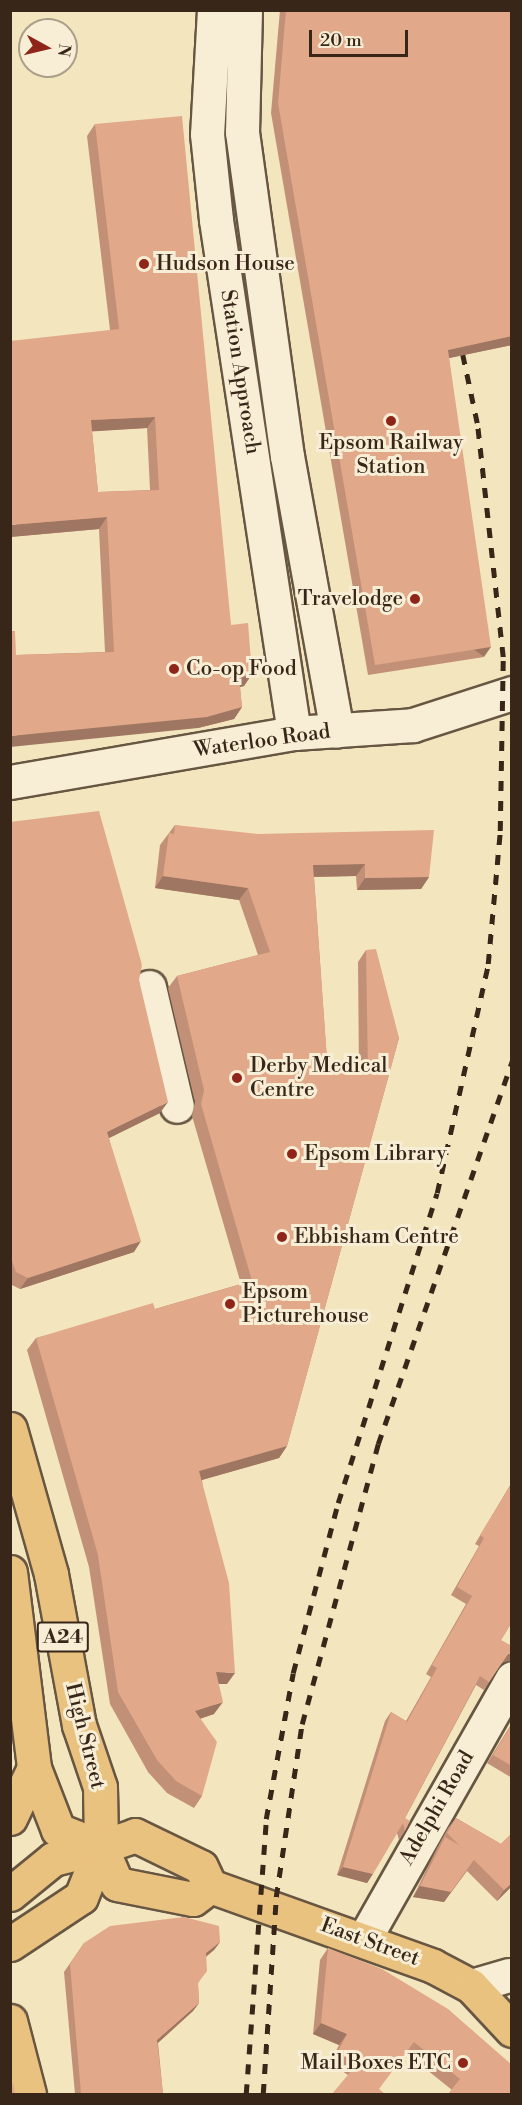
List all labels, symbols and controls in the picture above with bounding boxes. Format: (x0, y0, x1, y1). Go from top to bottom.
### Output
north arrow (18, 18, 78, 78)
scale bar (312, 18, 411, 56)
text: 20 m (320, 29, 362, 52)
text: N (53, 43, 75, 58)
place label: Hudson House (156, 251, 295, 277)
marker: Hudson House (137, 257, 151, 271)
street label: Station Approach (215, 288, 265, 456)
marker: Epsom Railway Station (384, 414, 398, 428)
place label: Epsom Railway Station (319, 430, 463, 480)
place label: Travelodge (298, 586, 403, 612)
marker: Travelodge (408, 592, 422, 606)
place label: Co-op Food (186, 656, 297, 682)
marker: Co-op Food (167, 662, 181, 676)
street label: Waterloo Road (192, 719, 332, 763)
place label: Derby Medical Centre (250, 1053, 388, 1103)
marker: Derby Medical Centre (228, 1069, 246, 1087)
place label: Epsom Library (304, 1141, 447, 1167)
marker: Epsom Library (285, 1147, 299, 1161)
place label: Ebbisham Centre (294, 1224, 459, 1250)
marker: Ebbisham Centre (275, 1230, 289, 1244)
place label: Epsom Picturehouse (242, 1279, 369, 1329)
marker: Epsom Picturehouse (223, 1297, 237, 1311)
road number: A24 (36, 1620, 90, 1654)
street label: High Street (60, 1680, 110, 1792)
street label: Adelphi Road (394, 1747, 480, 1869)
street label: East Street (317, 1912, 423, 1972)
place label: Mail Boxes ETC (300, 2050, 451, 2076)
marker: Mail Boxes ETC (456, 2056, 470, 2070)

